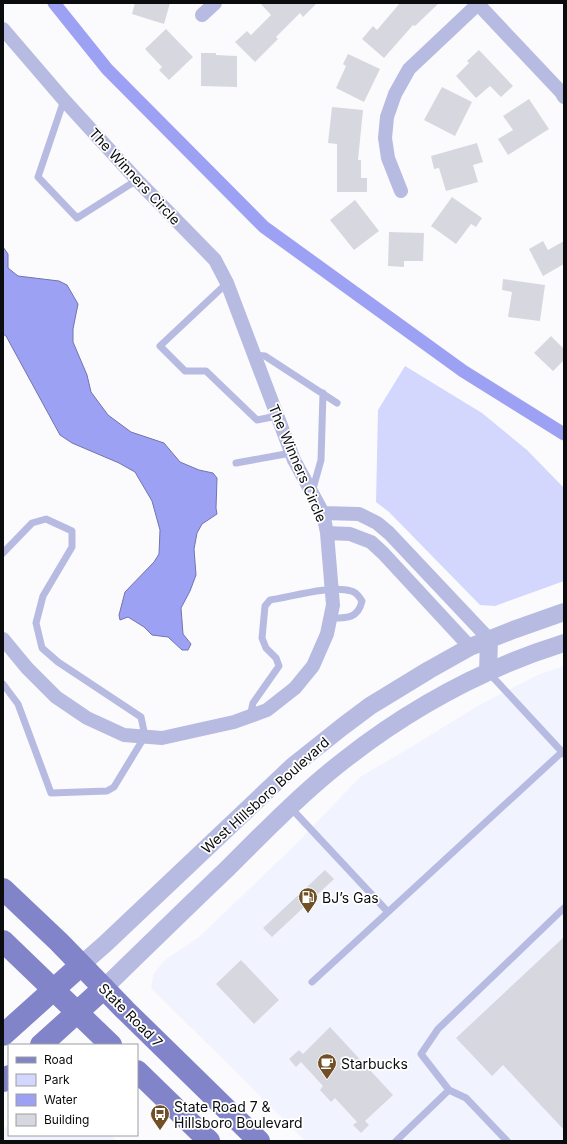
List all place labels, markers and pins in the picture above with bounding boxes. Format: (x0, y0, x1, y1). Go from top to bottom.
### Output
fuel station icon: BJ’s Gas (297, 886, 319, 914)
place label: BJ’s Gas (322, 889, 379, 906)
cafe icon: Starbucks (316, 1052, 338, 1080)
place label: Starbucks (341, 1055, 408, 1072)
place label: State Road 7 & Hillsboro Boulevard (174, 1098, 303, 1131)
bus stop icon: State Road 7 & Hillsboro Boulevard (149, 1103, 171, 1131)

